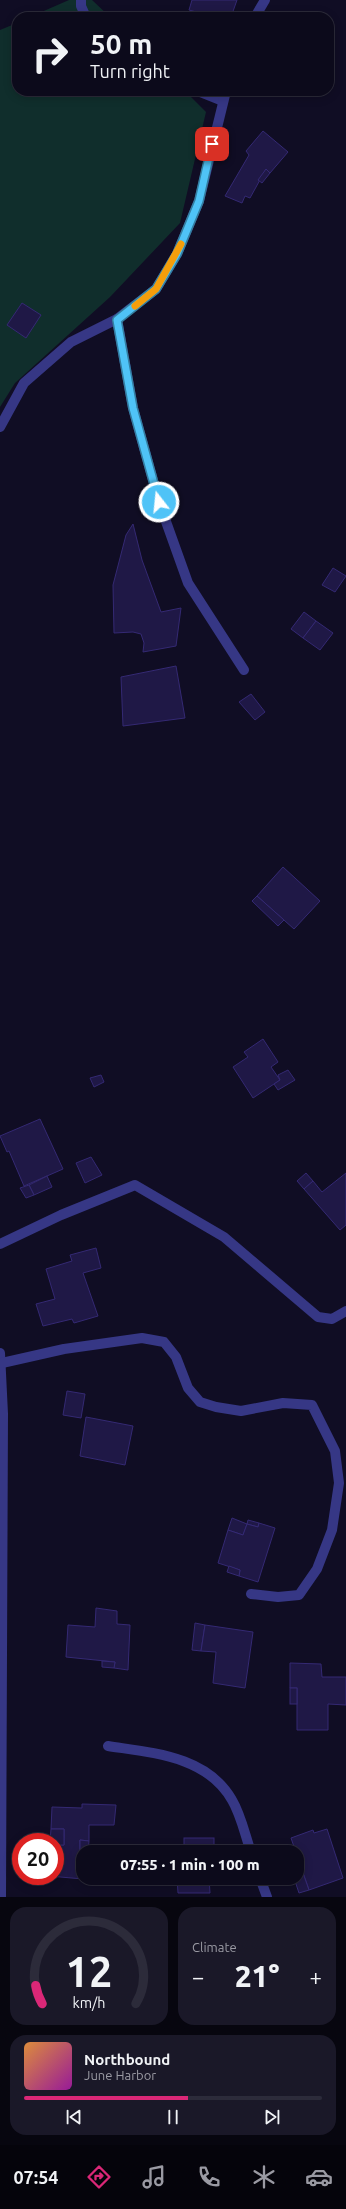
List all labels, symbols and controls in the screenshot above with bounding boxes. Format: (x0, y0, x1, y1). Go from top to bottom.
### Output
icon: right (24, 28, 76, 80)
text: 50 m (90, 28, 152, 59)
text: Turn right (90, 61, 170, 81)
pin (195, 127, 229, 161)
icon: arrive (201, 133, 223, 155)
position arrow (138, 481, 180, 523)
speed limit sign: 20 (12, 1833, 64, 1885)
text: 07:55 · 1 min · 100 m (120, 1856, 260, 1873)
text: Climate (192, 1940, 237, 1954)
text: 12 (66, 1948, 112, 1995)
text: 21° (235, 1959, 279, 1993)
text: − (192, 1964, 204, 1989)
text: + (310, 1964, 322, 1989)
text: km/h (73, 1995, 105, 2011)
text: Northbound (84, 2051, 170, 2068)
text: June Harbor (84, 2068, 156, 2082)
icon: previous (63, 2106, 85, 2128)
icon: pause (162, 2106, 184, 2128)
icon: next (261, 2106, 283, 2128)
icon: directions (85, 2163, 113, 2191)
icon: music (140, 2163, 168, 2191)
icon: phone (195, 2163, 223, 2191)
icon: climate (250, 2163, 278, 2191)
icon: car (305, 2163, 333, 2191)
text: 07:54 (13, 2167, 58, 2187)

